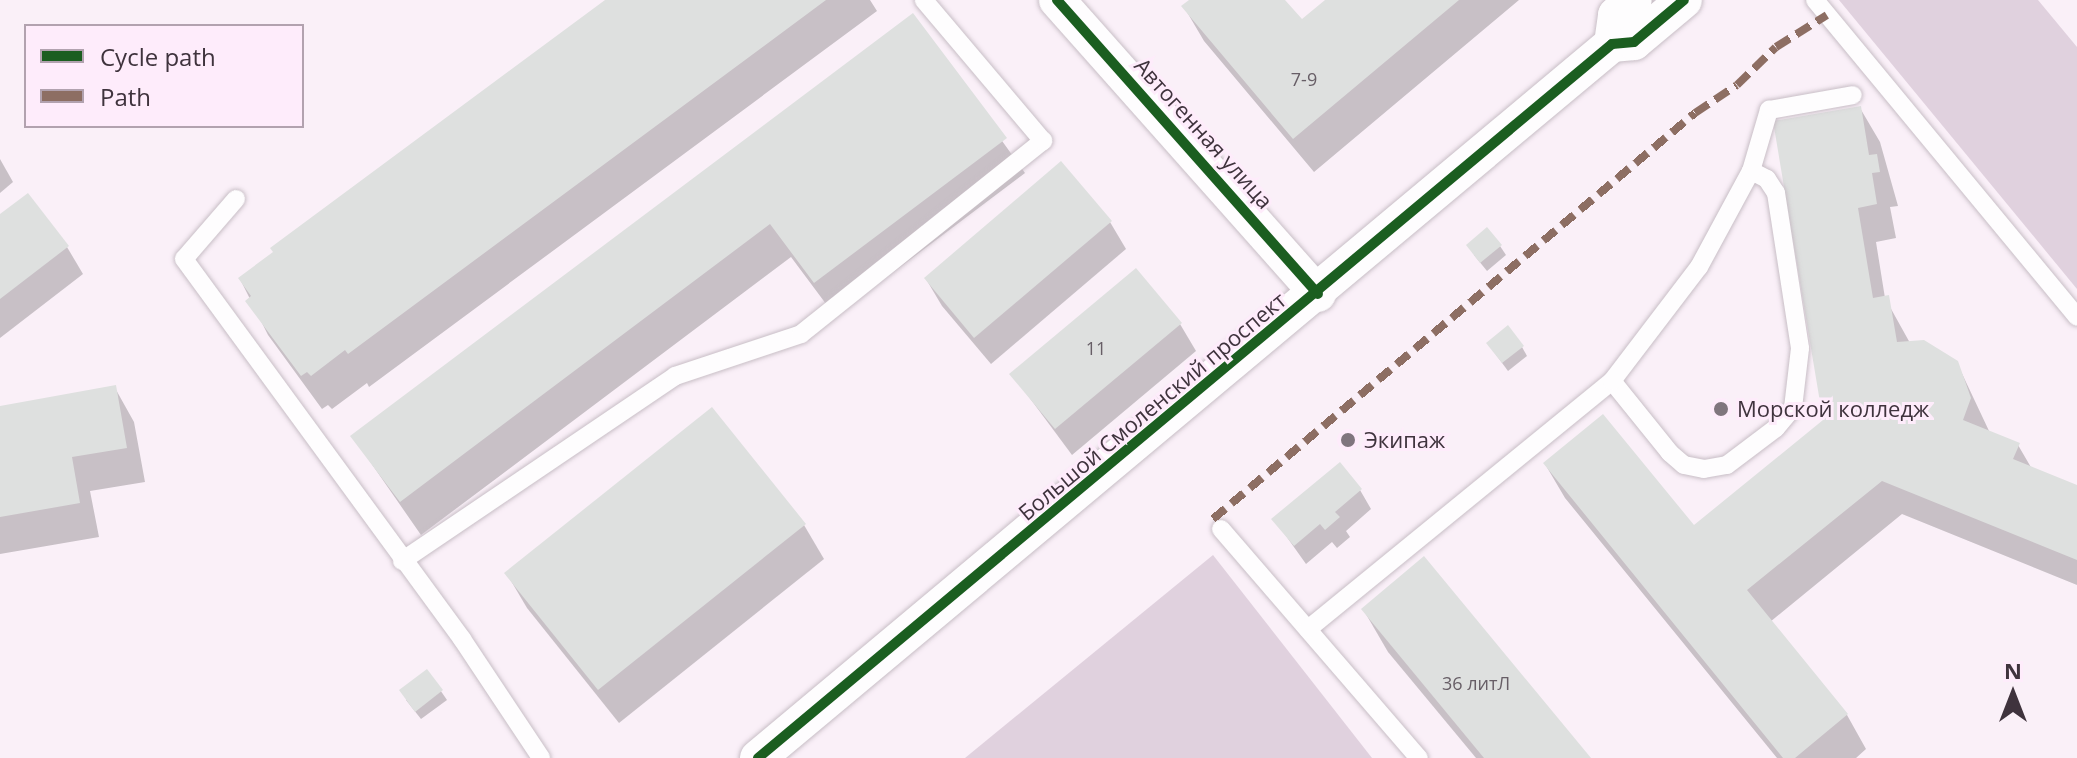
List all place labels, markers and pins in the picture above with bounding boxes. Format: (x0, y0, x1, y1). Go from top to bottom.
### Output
place label: Морской колледж (1737, 396, 1929, 422)
marker: Морской колледж (1712, 400, 1730, 418)
place label: Экипаж (1364, 427, 1445, 453)
marker: Экипаж (1339, 431, 1357, 449)

